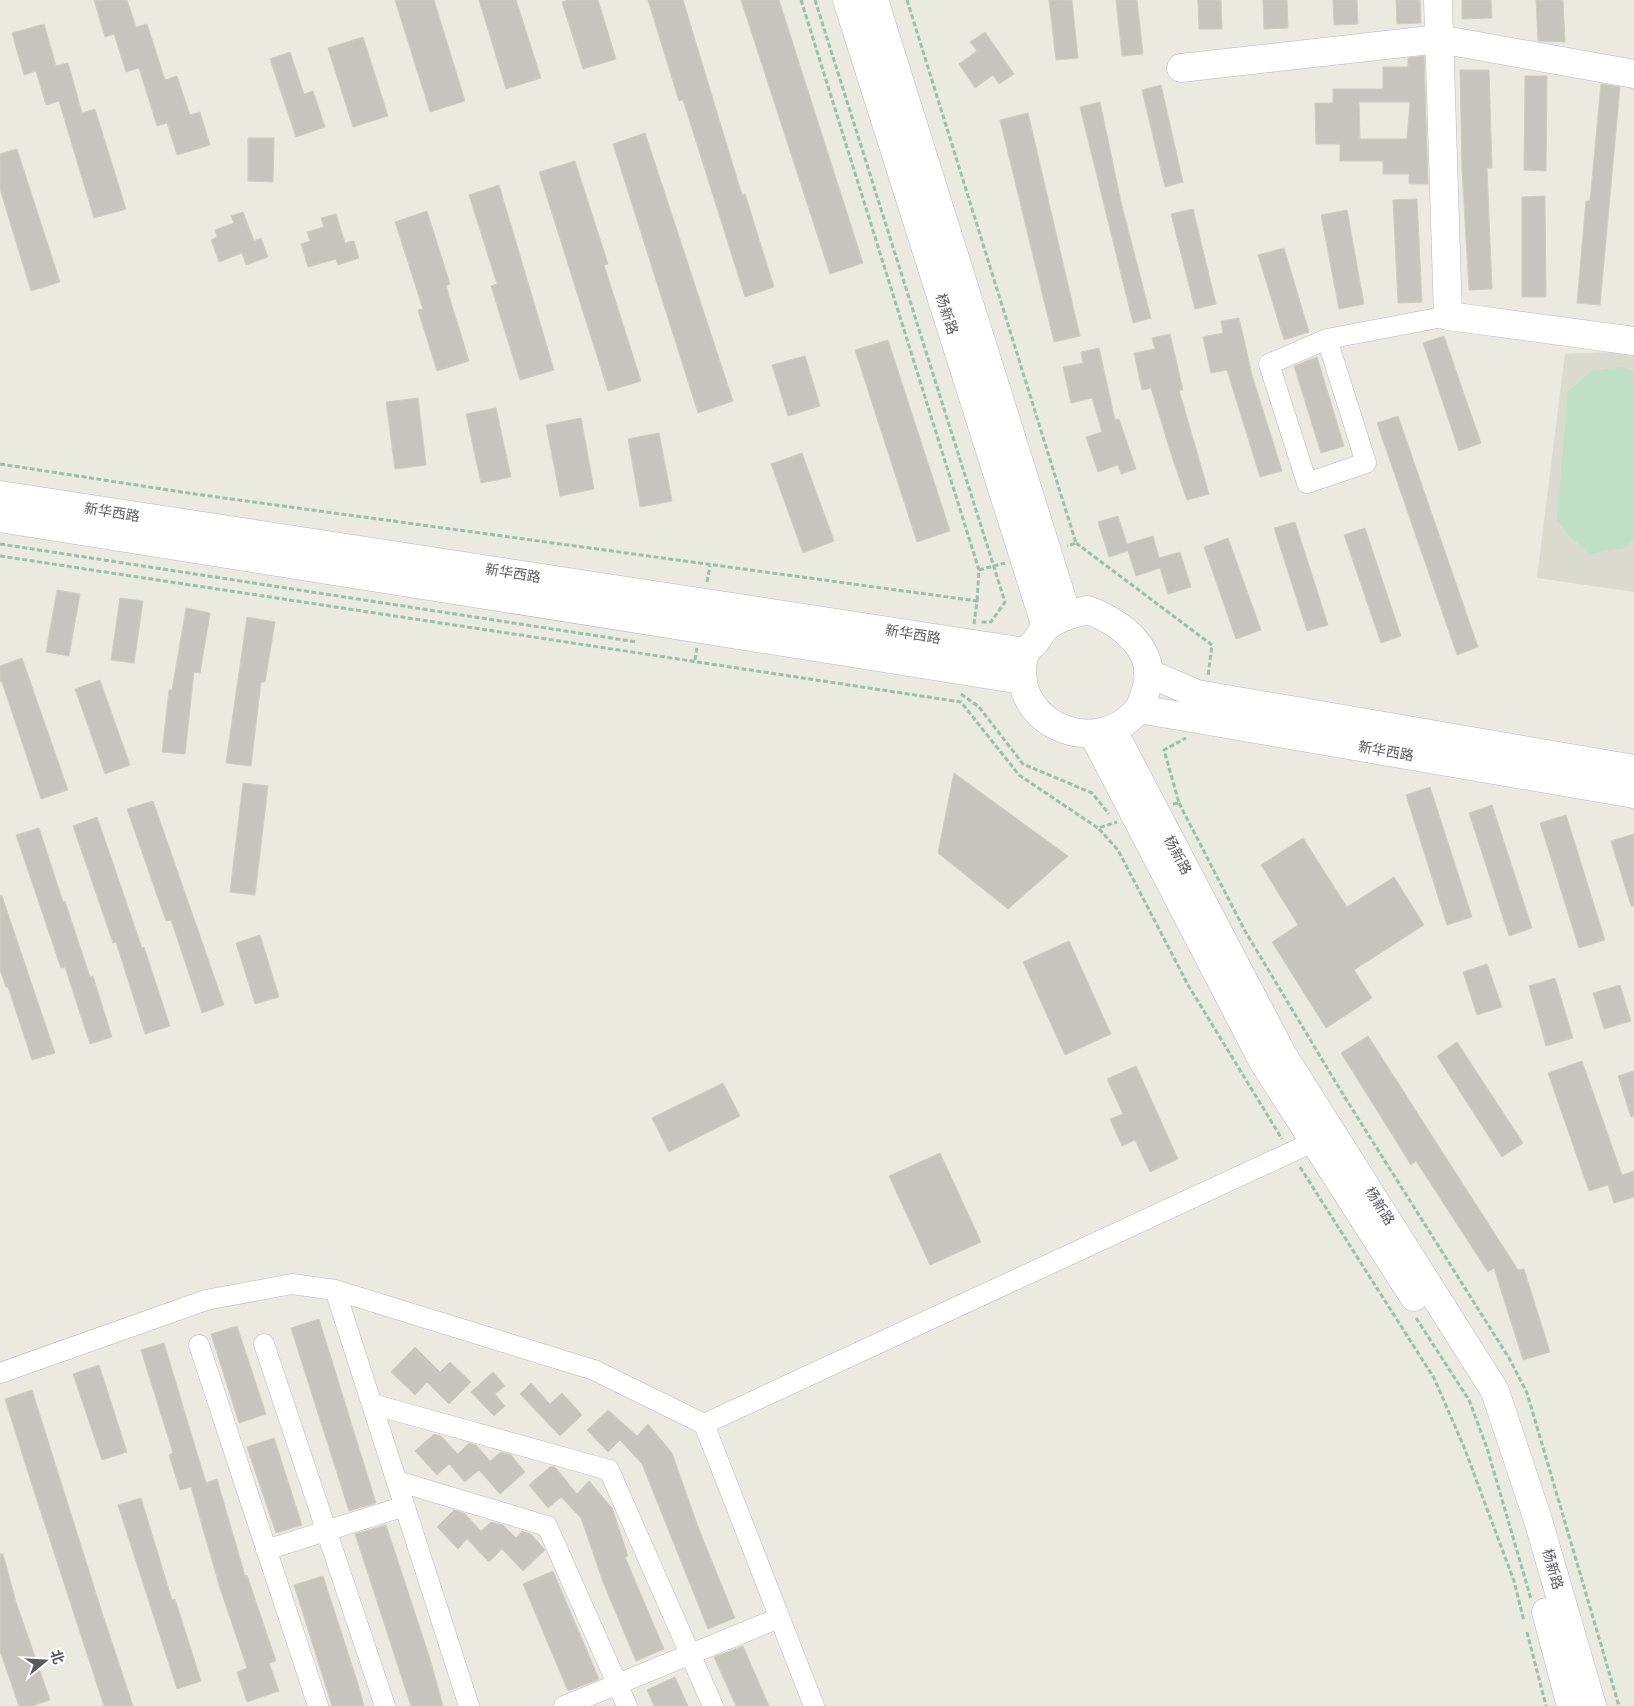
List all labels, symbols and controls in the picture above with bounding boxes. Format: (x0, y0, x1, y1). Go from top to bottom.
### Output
street label: 杨新路 (932, 291, 962, 337)
street label: 新华西路 (83, 499, 141, 525)
street label: 新华西路 (484, 560, 542, 586)
street label: 新华西路 (884, 621, 942, 647)
street label: 新华西路 (1357, 737, 1415, 765)
street label: 杨新路 (1160, 832, 1196, 878)
street label: 杨新路 (1361, 1183, 1399, 1229)
street label: 杨新路 (1539, 1546, 1567, 1592)
north arrow (20, 1636, 70, 1686)
text: 北 (47, 1648, 68, 1666)

